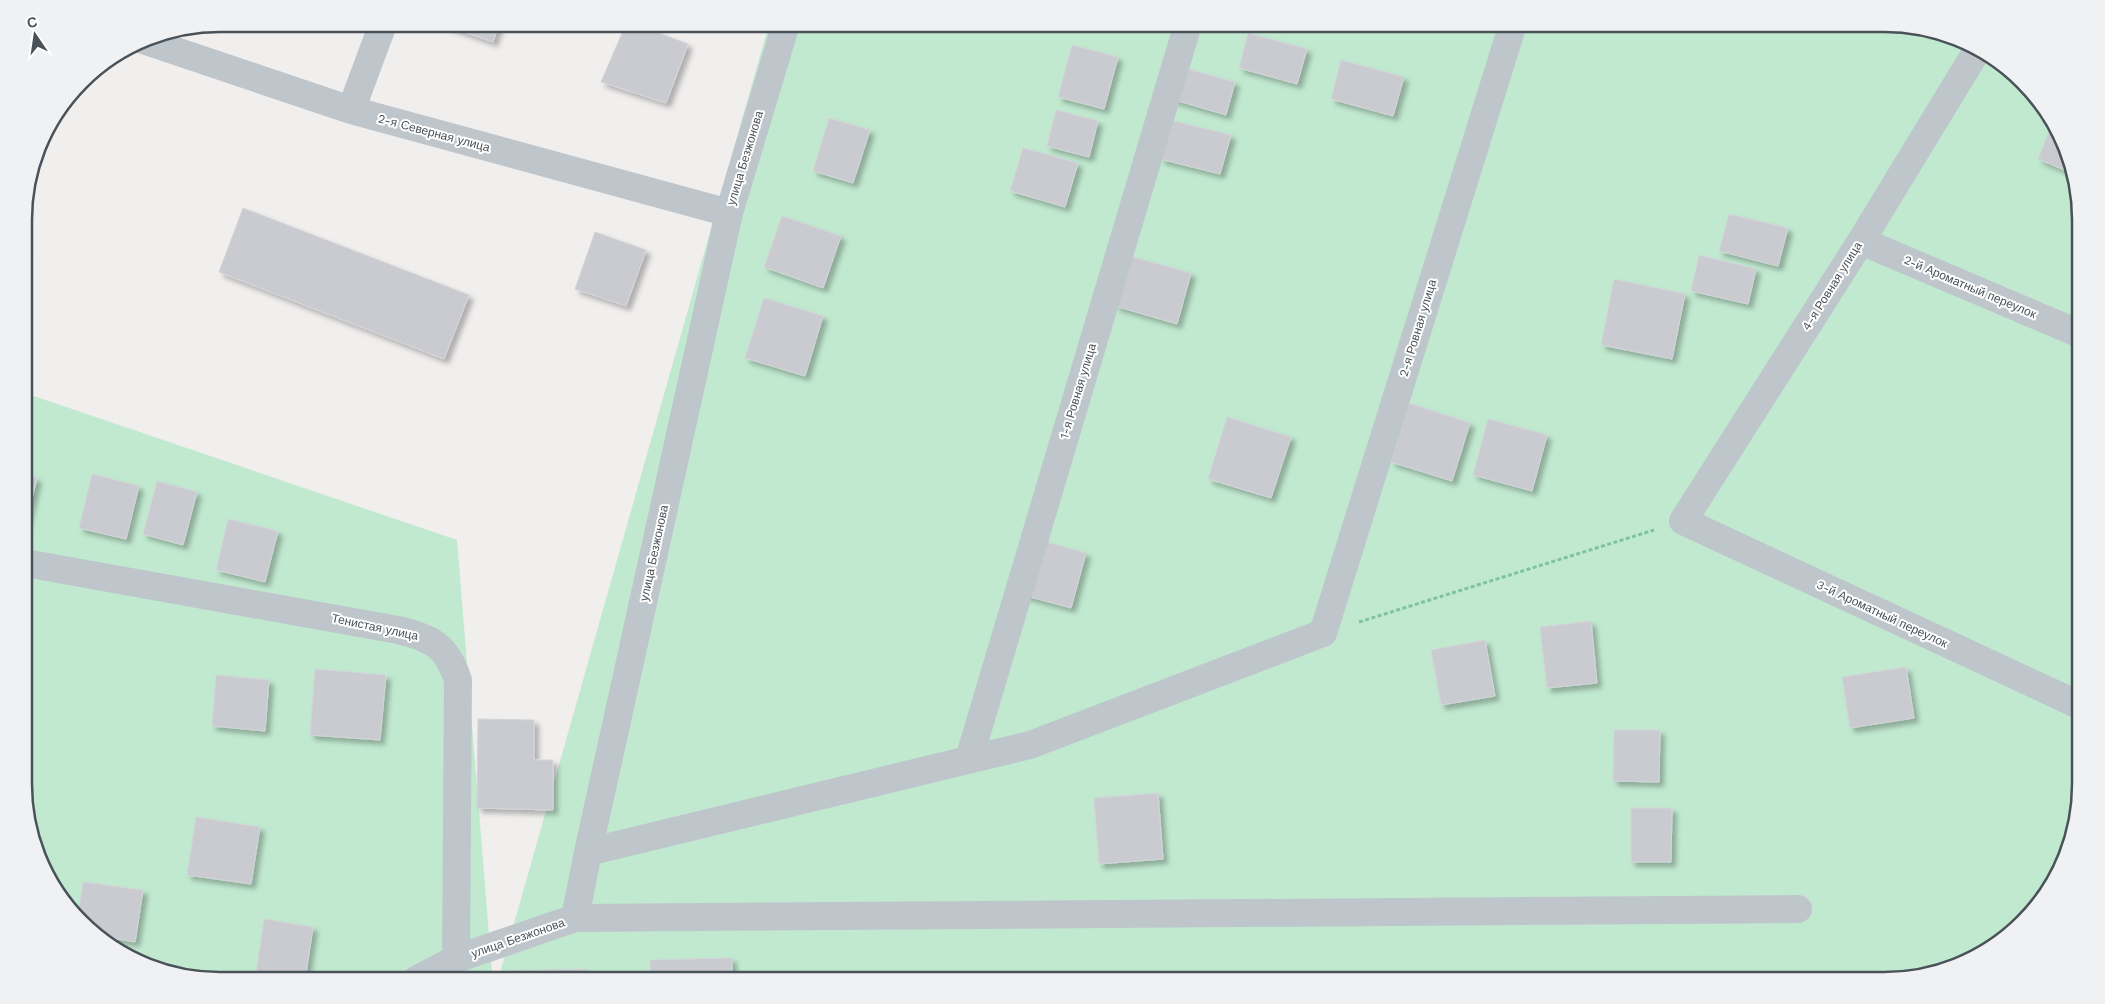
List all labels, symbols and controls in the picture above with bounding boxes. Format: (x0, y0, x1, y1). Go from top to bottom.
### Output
north arrow (10, 10, 60, 60)
text: С (25, 13, 39, 31)
street label: улица Безжонова (724, 109, 766, 207)
street label: 2-я Северная улица (377, 111, 492, 155)
street label: 4-я Ровная улица (1799, 239, 1865, 333)
street label: 2-й Ароматный переулок (1902, 253, 2039, 322)
street label: 2-я Ровная улица (1397, 277, 1440, 378)
street label: 1-я Ровная улица (1057, 341, 1099, 440)
street label: улица Безжонова (637, 503, 671, 602)
street label: 3-й Ароматный переулок (1814, 578, 1950, 651)
street label: Тенистая улица (330, 611, 420, 643)
street label: улица Безжонова (469, 915, 567, 961)

